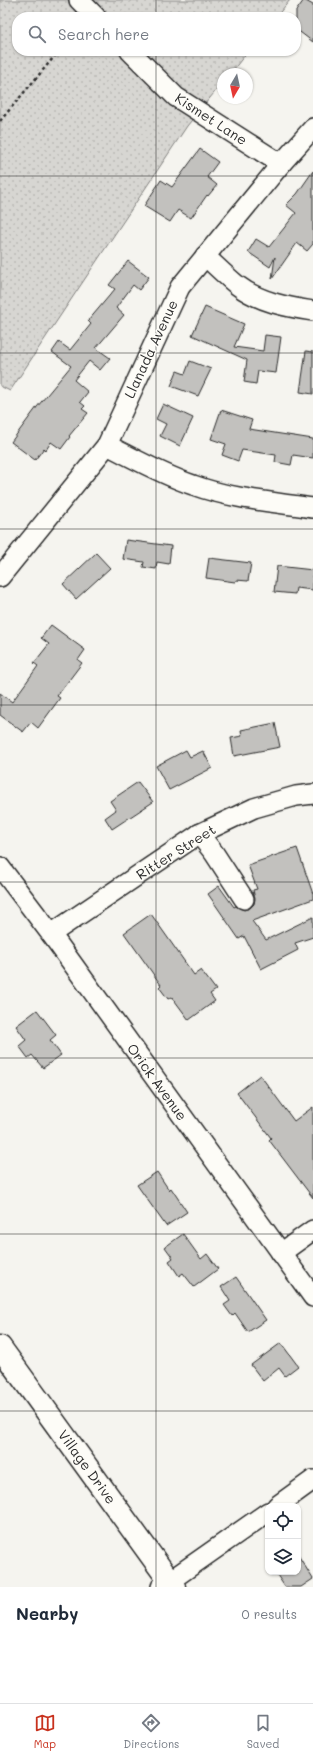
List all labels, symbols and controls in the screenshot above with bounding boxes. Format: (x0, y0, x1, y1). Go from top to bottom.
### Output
search box (12, 12, 301, 56)
icon: search (26, 23, 48, 45)
text: Search here (58, 24, 149, 44)
north arrow (217, 68, 253, 104)
street label: Kismet Lane (171, 88, 251, 149)
street label: Llanada Avenue (119, 296, 182, 401)
street label: Ritter Street (132, 820, 219, 884)
street label: Orick Avenue (123, 1039, 192, 1124)
street label: Village Drive (54, 1426, 121, 1508)
map controls (265, 1503, 301, 1575)
button: locate (265, 1503, 301, 1539)
button: layers (265, 1539, 301, 1575)
text: Nearby (16, 1602, 78, 1624)
text: 0 results (242, 1605, 297, 1622)
tab: Map (34, 1712, 56, 1751)
tab: Directions (123, 1712, 179, 1751)
tab: Saved (247, 1712, 279, 1751)

